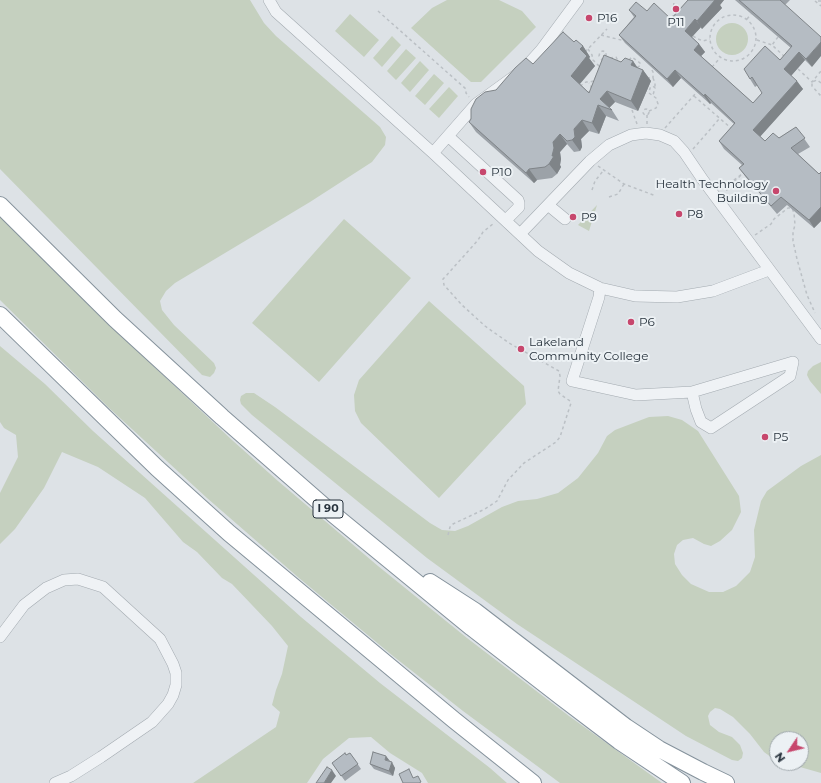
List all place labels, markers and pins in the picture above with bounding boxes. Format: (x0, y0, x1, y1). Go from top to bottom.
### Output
marker: P11 (671, 4, 681, 14)
place label: P16 (597, 11, 617, 25)
marker: P16 (584, 13, 594, 23)
place label: P11 (667, 15, 685, 29)
place label: P10 (491, 165, 512, 179)
marker: P10 (478, 167, 488, 177)
place label: Health Technology Building (656, 177, 768, 205)
marker: Health Technology Building (771, 186, 781, 196)
place label: P8 (687, 207, 703, 221)
marker: P8 (674, 209, 684, 219)
place label: P9 (581, 210, 597, 224)
marker: P9 (568, 212, 578, 222)
place label: P6 (639, 315, 655, 329)
marker: P6 (626, 317, 636, 327)
place label: Lakeland Community College (529, 335, 649, 363)
marker: Lakeland Community College (516, 344, 526, 354)
place label: P5 (773, 430, 788, 444)
marker: P5 (760, 432, 770, 442)

